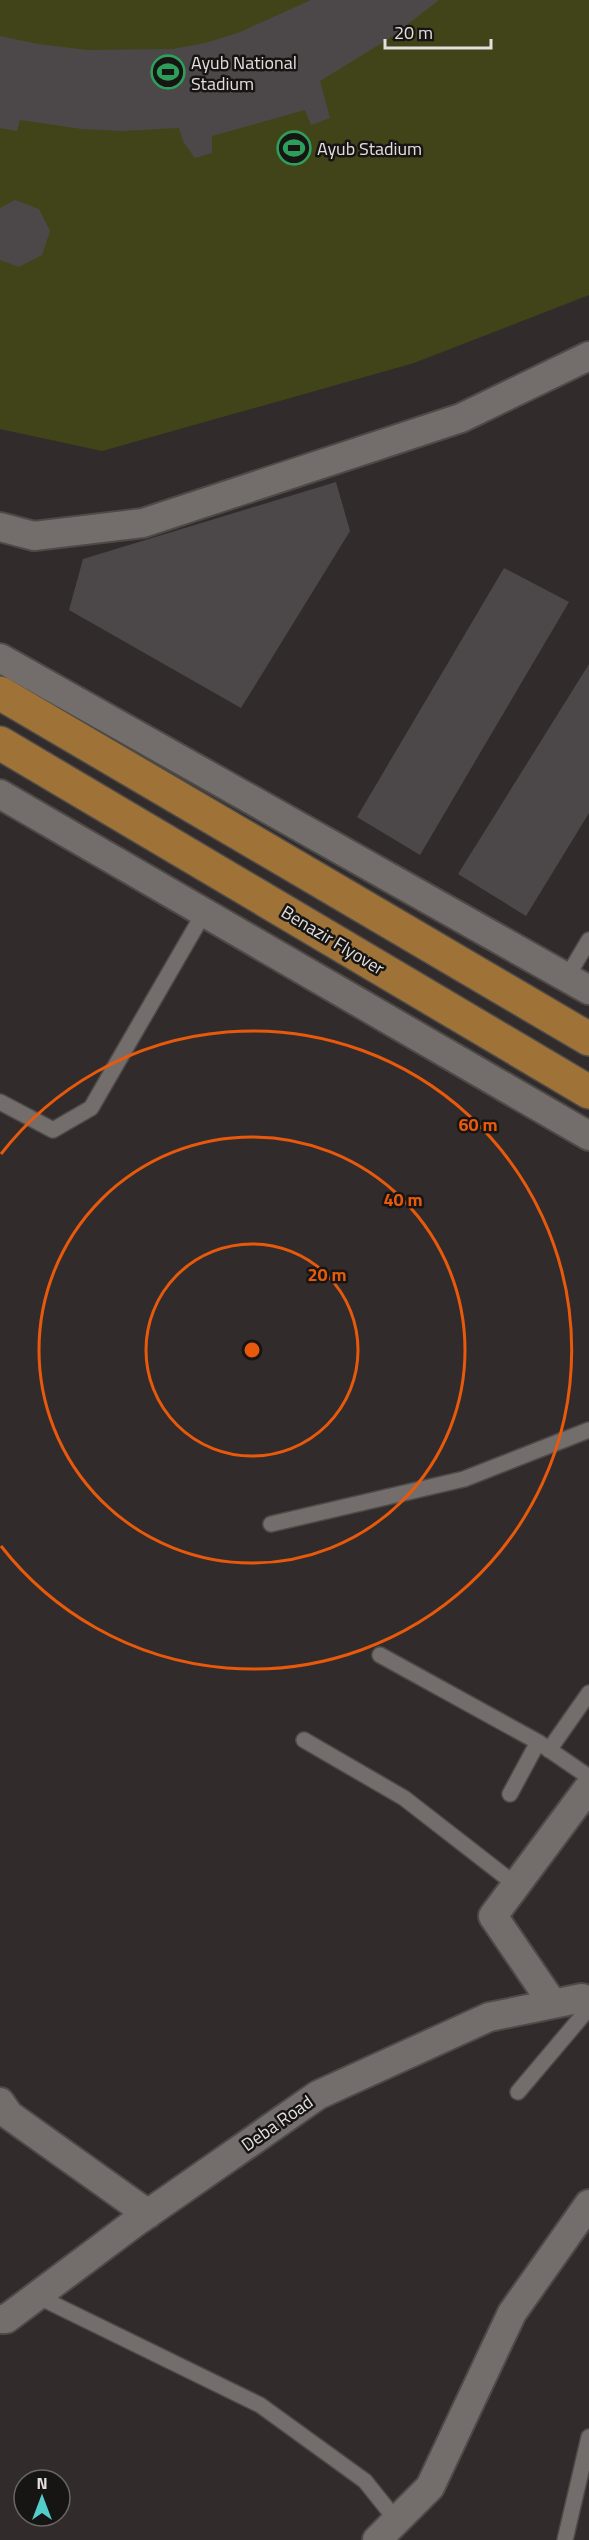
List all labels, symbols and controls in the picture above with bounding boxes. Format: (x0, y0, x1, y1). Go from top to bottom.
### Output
scale bar (385, 12, 492, 50)
text: 20 m (394, 19, 433, 46)
place label: Ayub National Stadium (191, 49, 297, 97)
sports icon: Ayub National Stadium (150, 54, 186, 90)
sports icon: Ayub Stadium (276, 130, 312, 166)
place label: Ayub Stadium (317, 135, 422, 162)
street label: Benazir Flyover (276, 898, 390, 982)
text: 60 m (458, 1111, 498, 1138)
text: 40 m (383, 1186, 423, 1213)
text: 20 m (307, 1261, 347, 1288)
centre of rings (242, 1340, 262, 1360)
street label: Deba Road (236, 2088, 318, 2158)
north arrow (12, 2468, 72, 2528)
text: N (36, 2471, 48, 2495)

